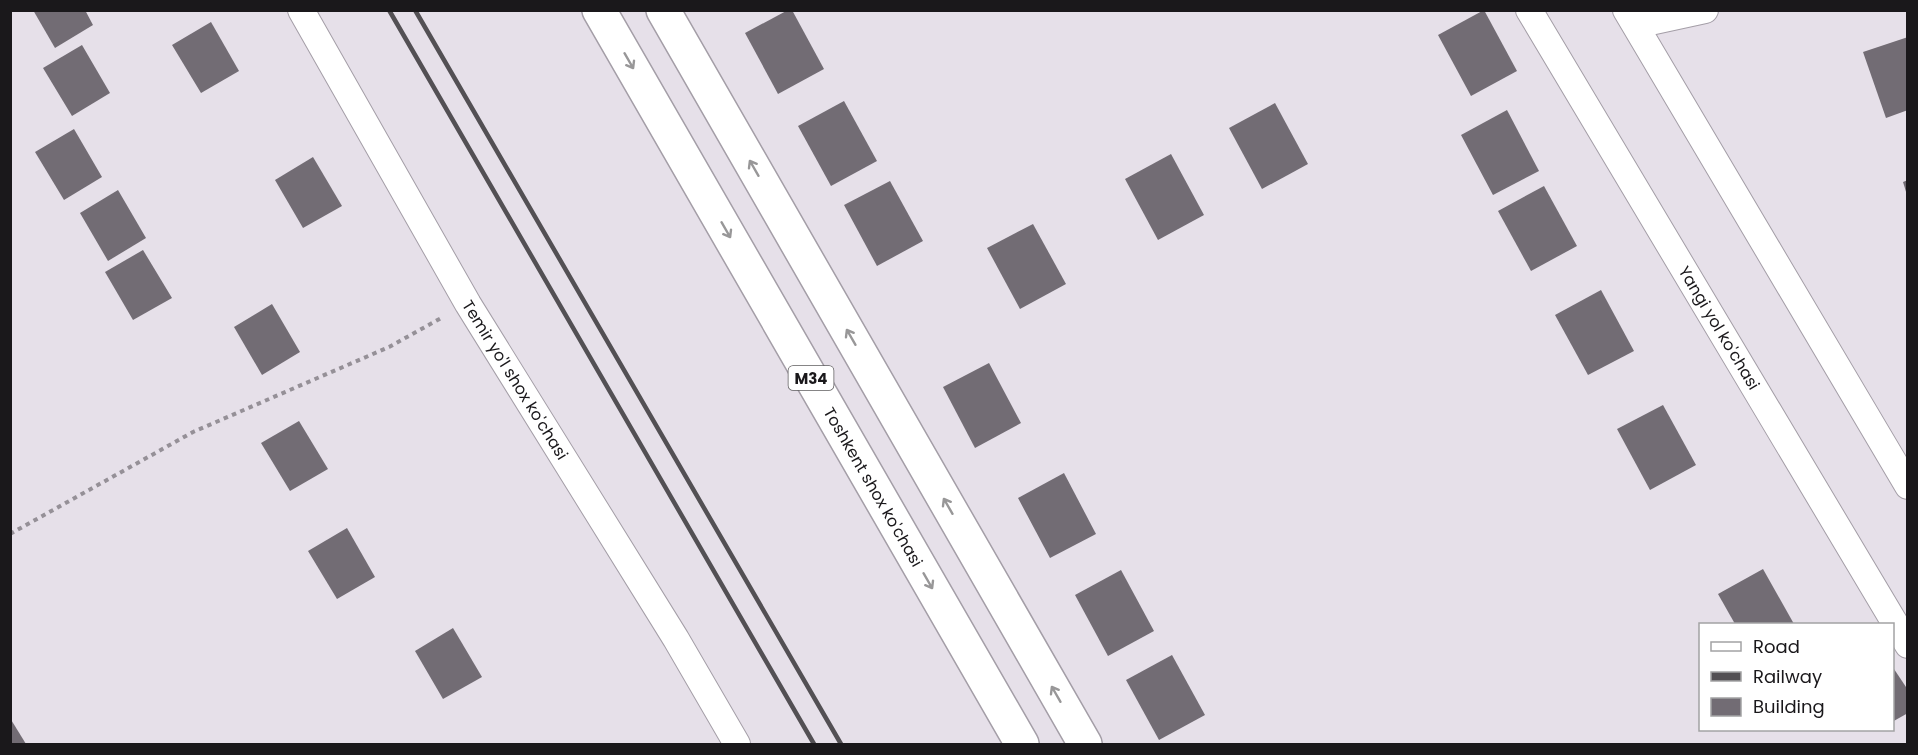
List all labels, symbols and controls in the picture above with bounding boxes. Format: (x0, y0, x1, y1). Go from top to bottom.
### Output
one-way arrow (623, 52, 635, 69)
one-way arrow (748, 160, 760, 177)
one-way arrow (720, 221, 732, 238)
street label: Yangi yol ko'chasi (1673, 262, 1765, 394)
street label: Temir yo'l shox ko'chasi (456, 296, 574, 464)
one-way arrow (845, 329, 857, 346)
road number: M34 (788, 366, 834, 390)
street label: Toshkent shox ko'chasi (818, 403, 928, 571)
one-way arrow (942, 498, 953, 516)
one-way arrow (922, 572, 934, 589)
legend (1699, 623, 1894, 731)
text: Road (1753, 634, 1800, 659)
text: Railway (1753, 664, 1822, 689)
one-way arrow (1049, 686, 1061, 703)
text: Building (1753, 694, 1825, 719)

